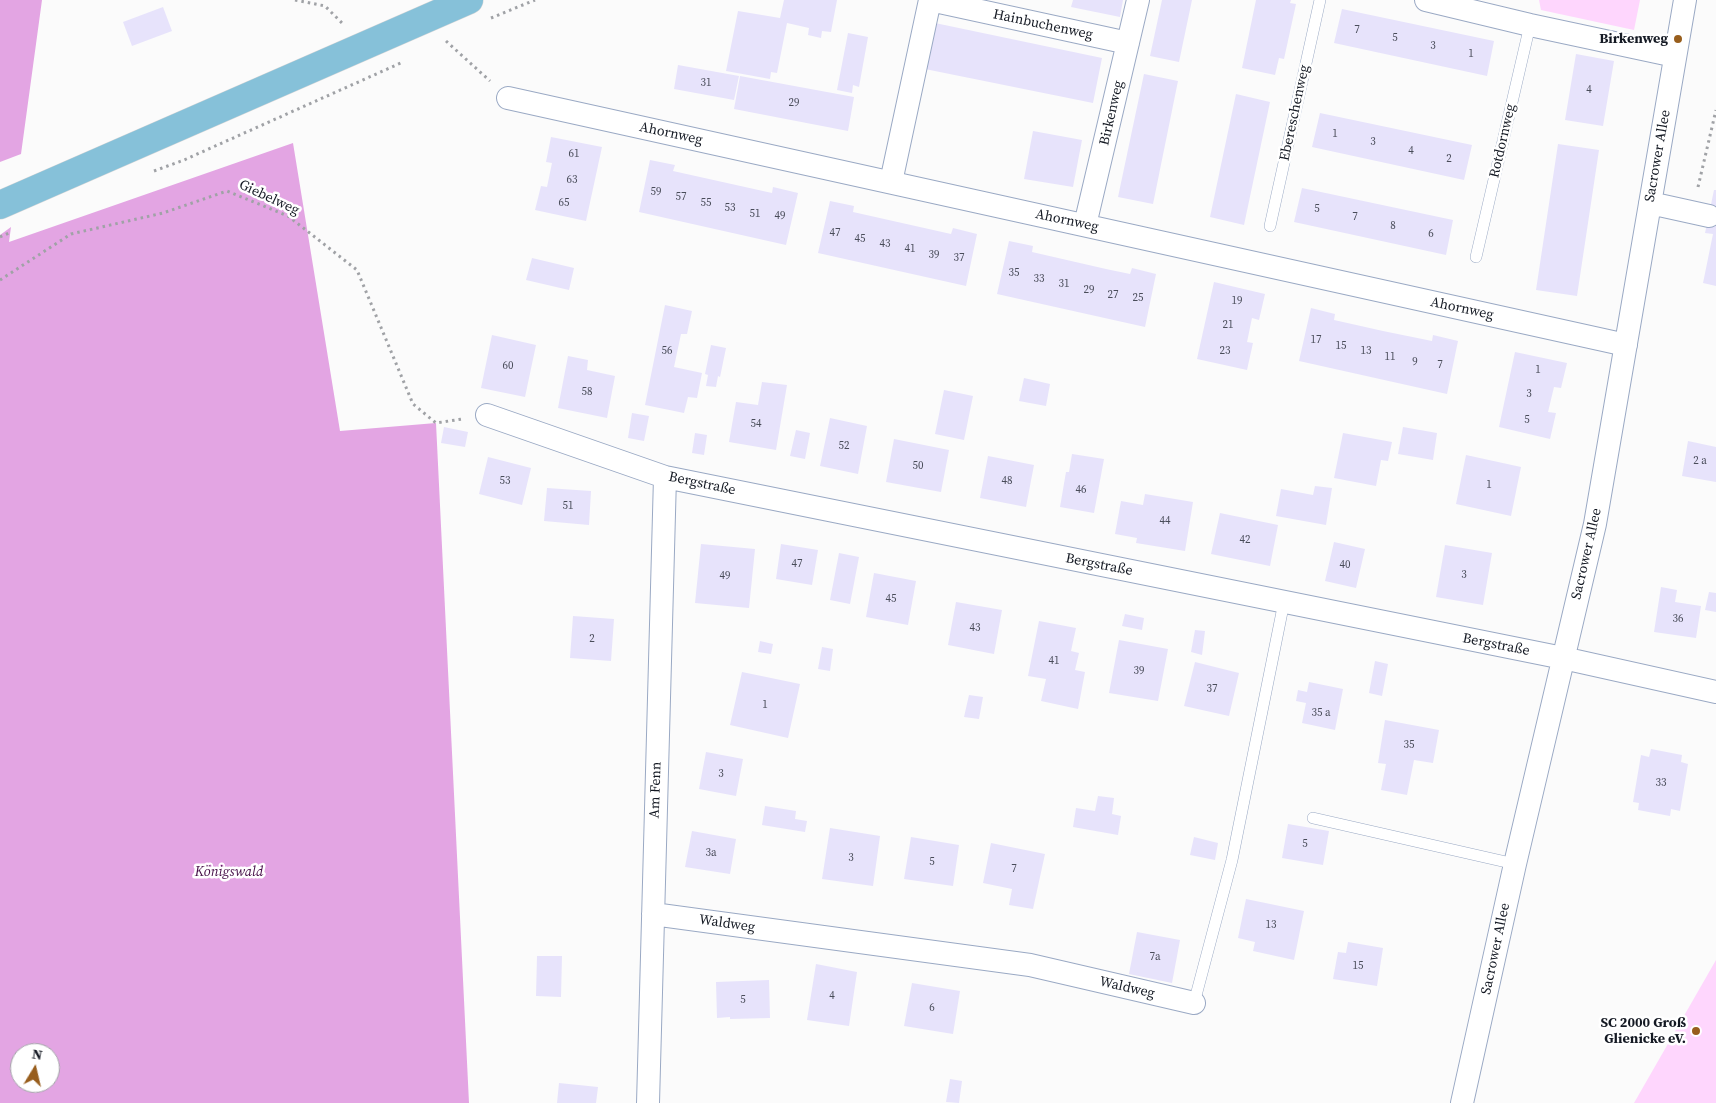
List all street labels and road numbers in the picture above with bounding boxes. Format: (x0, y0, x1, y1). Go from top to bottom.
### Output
street label: Hainbuchenweg (992, 6, 1094, 44)
street label: Ebereschenweg (1277, 63, 1313, 163)
street label: Birkenweg (1096, 79, 1128, 147)
street label: Rotdornweg (1486, 102, 1520, 180)
street label: Sacrower Allee (1642, 109, 1674, 203)
street label: Ahornweg (638, 119, 704, 149)
street label: Giebelweg (236, 177, 302, 219)
street label: Ahornweg (1034, 206, 1100, 236)
street label: Ahornweg (1429, 294, 1495, 324)
street label: Bergstraße (667, 469, 737, 499)
street label: Sacrower Allee (1568, 507, 1606, 601)
street label: Bergstraße (1064, 550, 1134, 580)
street label: Bergstraße (1461, 630, 1531, 660)
street label: Am Fenn (647, 761, 665, 819)
street label: Sacrower Allee (1478, 902, 1514, 996)
street label: Waldweg (698, 912, 756, 936)
street label: Waldweg (1098, 973, 1156, 1003)

